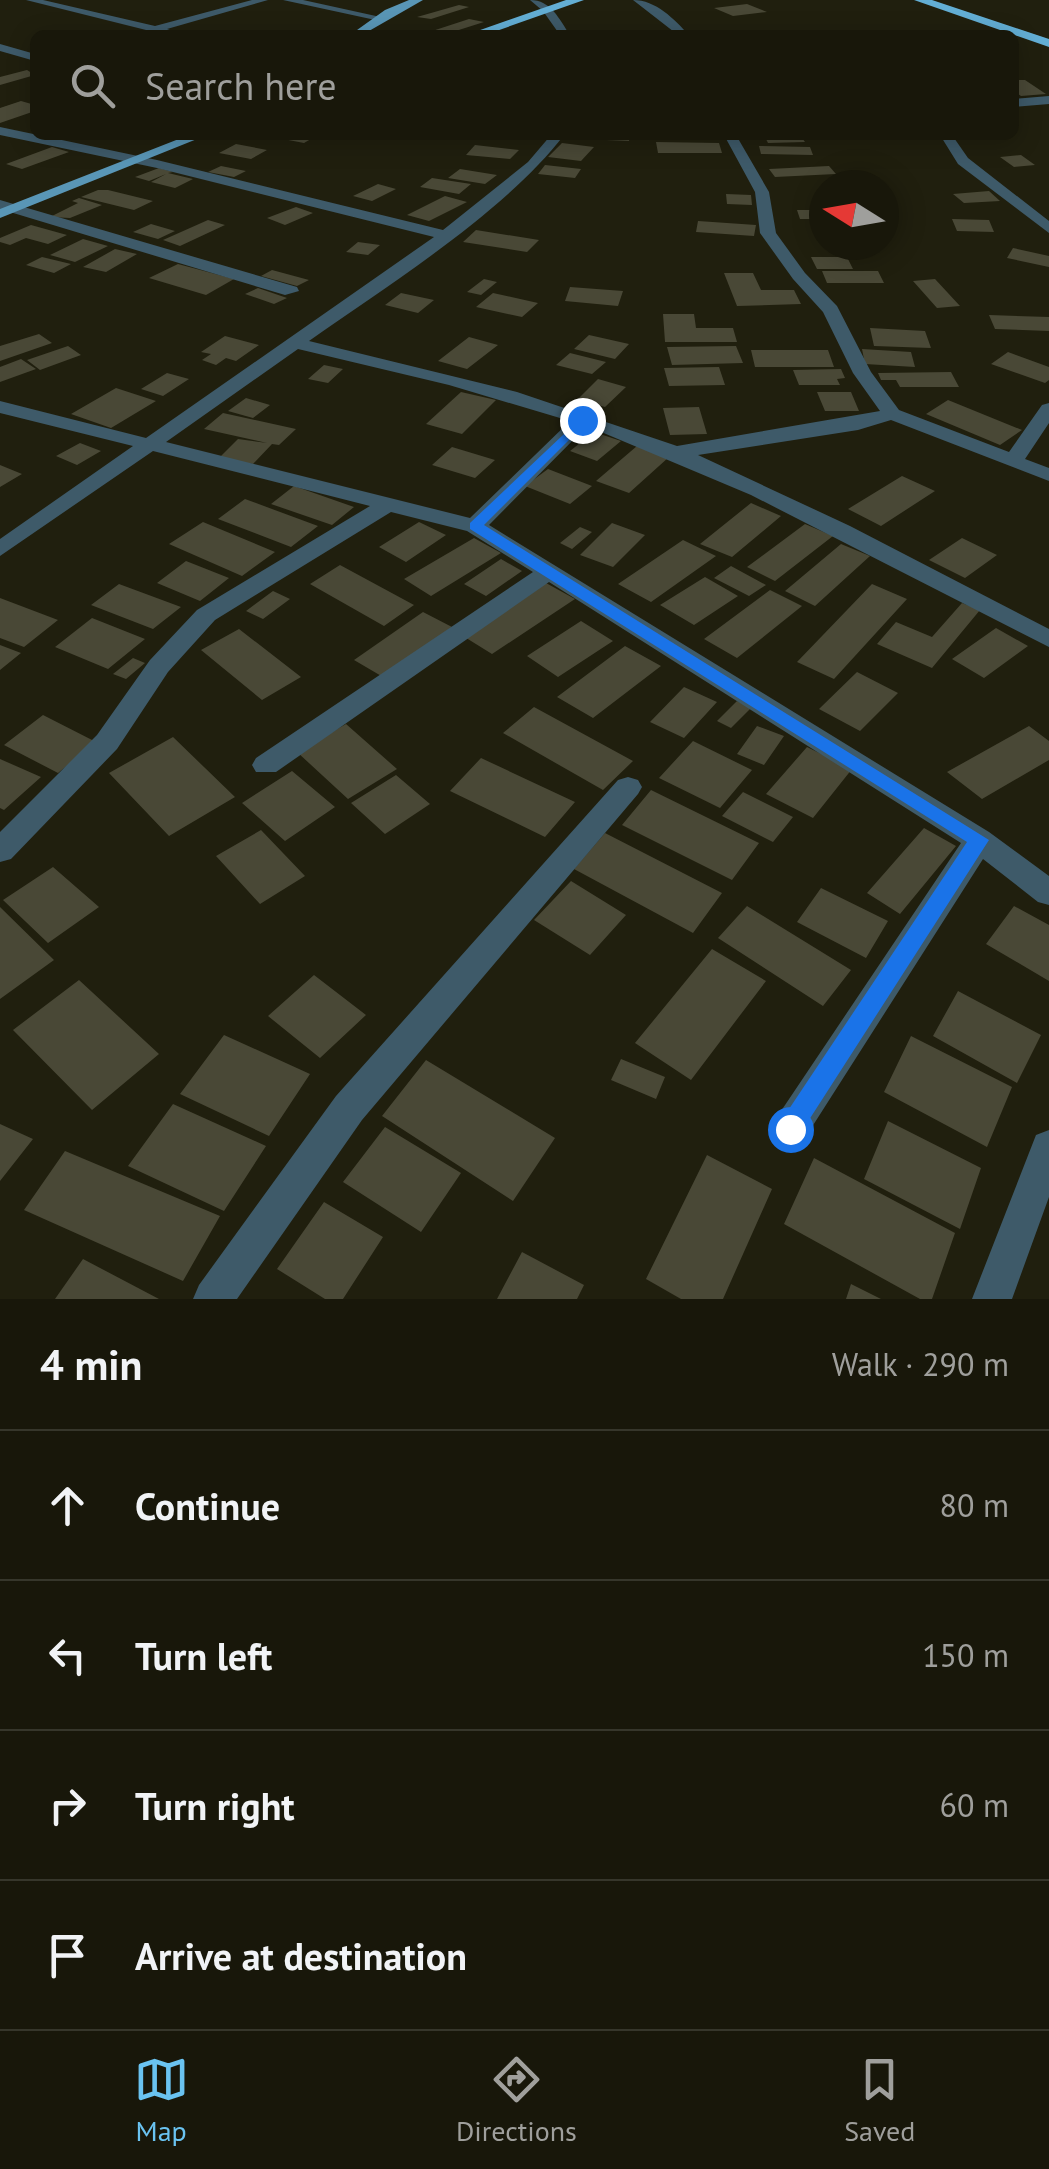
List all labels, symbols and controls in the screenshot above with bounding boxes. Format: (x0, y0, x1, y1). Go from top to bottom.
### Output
search box (30, 30, 1019, 140)
icon: search (65, 58, 120, 113)
text: Search here (145, 61, 337, 110)
north arrow (809, 170, 899, 260)
route end (560, 398, 606, 444)
route start (768, 1107, 814, 1153)
text: 4 min (40, 1337, 142, 1392)
text: Walk · 290 m (832, 1343, 1009, 1385)
icon: ahead (40, 1478, 95, 1533)
text: Continue (135, 1481, 280, 1530)
text: 80 m (940, 1484, 1009, 1526)
icon: left (40, 1628, 95, 1683)
text: Turn left (135, 1631, 272, 1680)
text: 150 m (922, 1634, 1009, 1676)
icon: right (40, 1778, 95, 1833)
text: Turn right (135, 1781, 295, 1830)
text: 60 m (940, 1784, 1009, 1826)
icon: arrive (40, 1928, 95, 1983)
text: Arrive at destination (135, 1931, 467, 1980)
tab: Map (134, 2052, 189, 2149)
tab: Directions (456, 2052, 577, 2149)
tab: Saved (844, 2052, 915, 2149)

